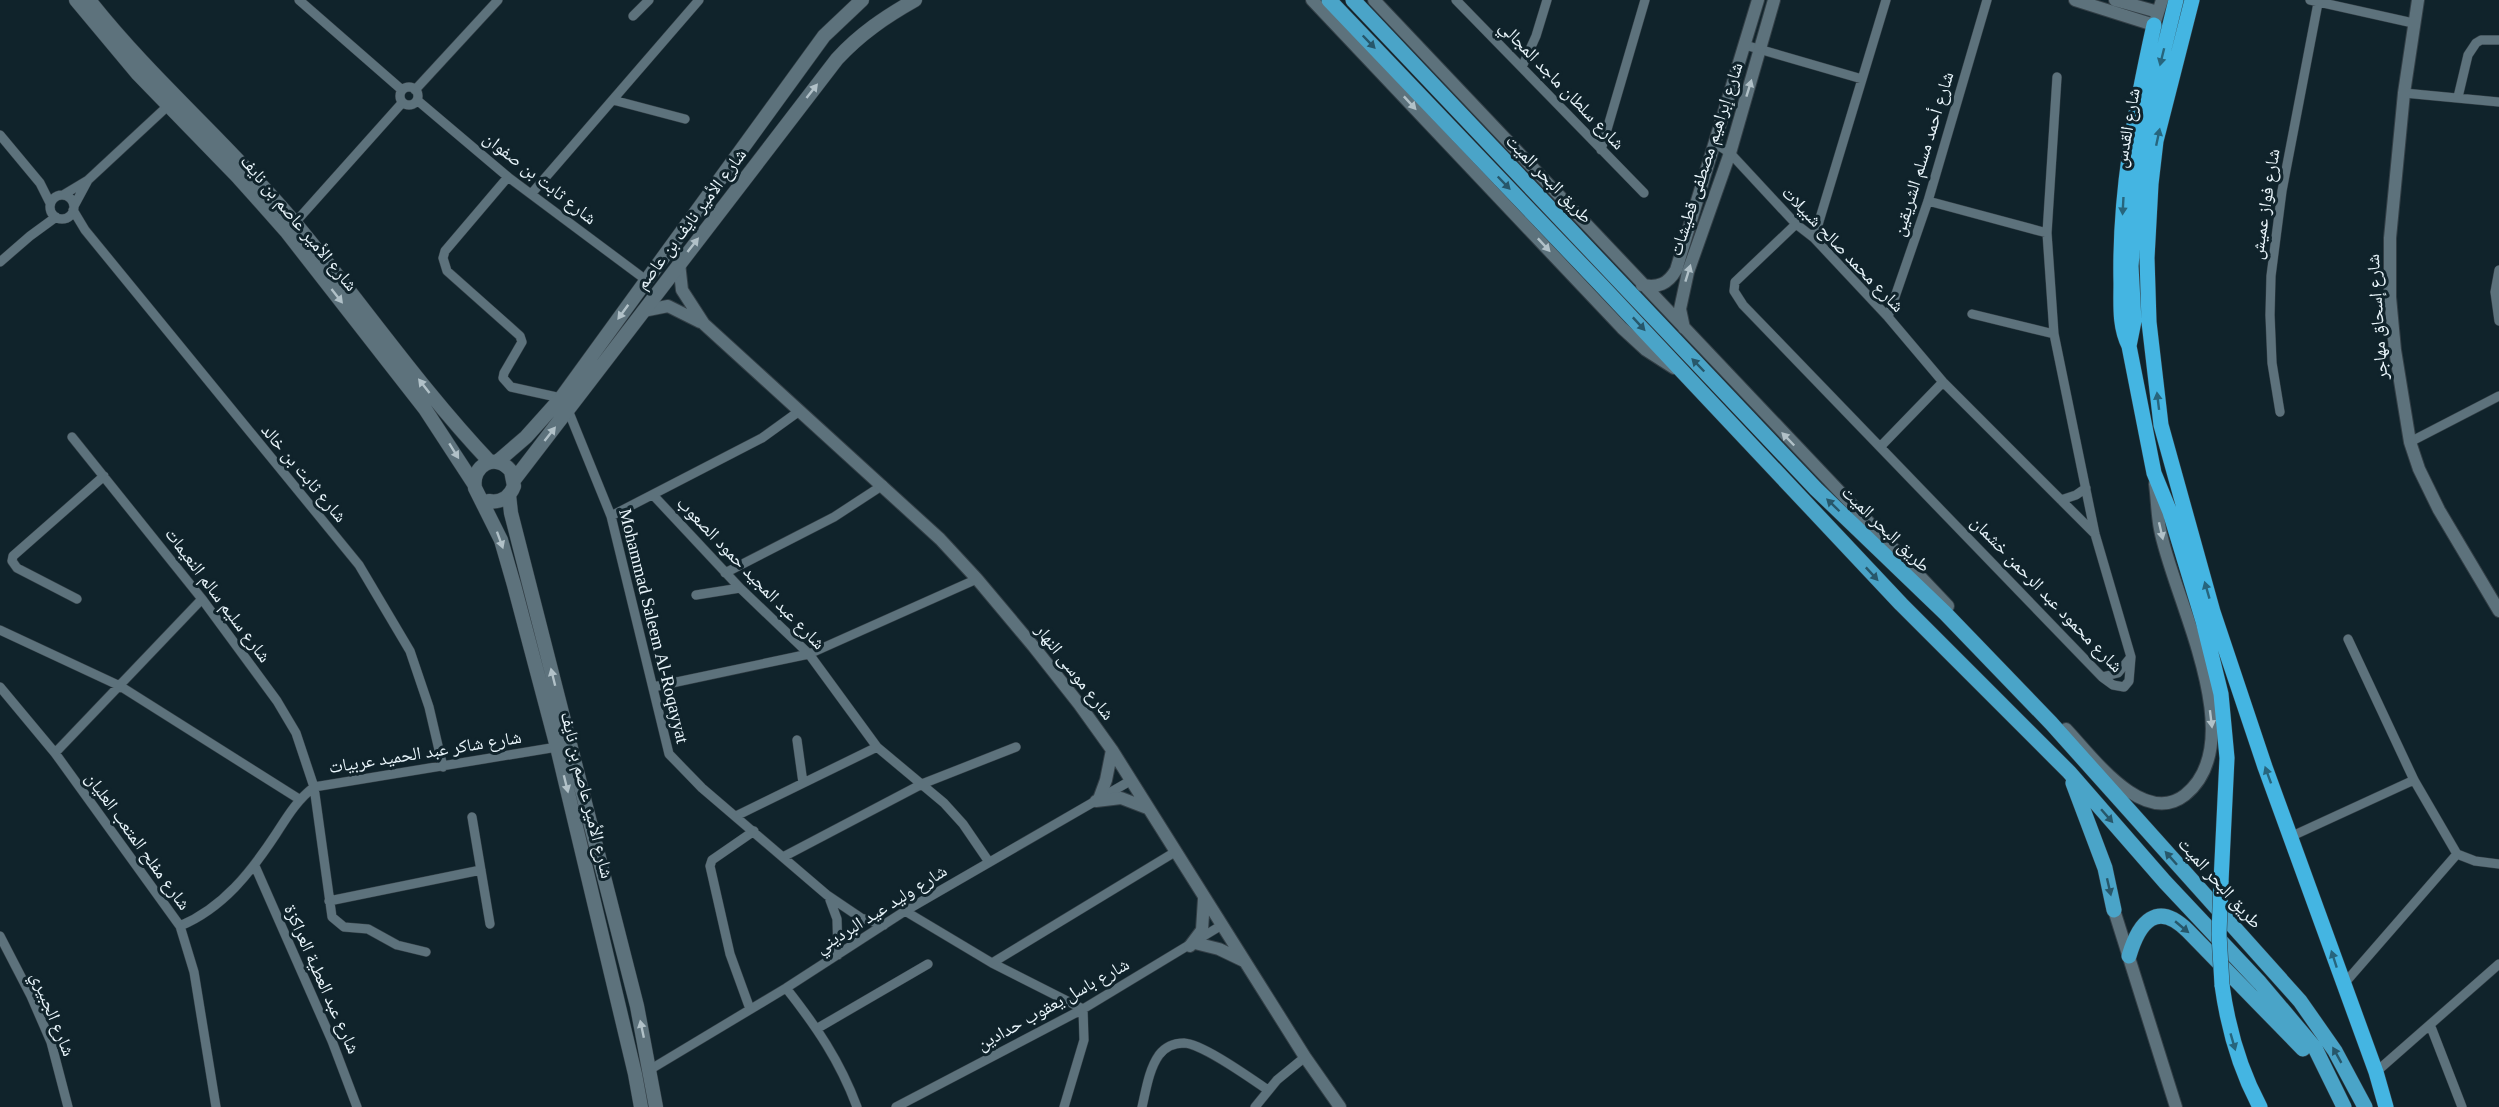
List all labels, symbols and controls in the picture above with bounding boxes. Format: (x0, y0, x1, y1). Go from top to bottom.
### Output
street label: شارع سلطان ماجد المجالي (1492, 16, 1629, 157)
one-way arrow (1362, 35, 1376, 49)
one-way arrow (2156, 47, 2166, 66)
street label: شارع إبراهيم مصطفى قطيشات (1665, 60, 1749, 259)
street label: شارع أحمد مسلم الشريقين (1888, 69, 1959, 239)
one-way arrow (1745, 79, 1754, 97)
one-way arrow (806, 83, 819, 99)
street label: شارع القدس (2110, 87, 2145, 170)
one-way arrow (1403, 96, 1417, 111)
street label: شارع ثابت بن صفوان (479, 128, 601, 229)
one-way arrow (2153, 128, 2163, 146)
street label: طريق البحر الميت (1501, 131, 1596, 228)
street label: شارع الأمير نايف بن عاصم (632, 145, 752, 294)
street label: شارع فواز عميش (2246, 147, 2285, 261)
street label: شارع الأمير عاصم بن نايف (235, 151, 362, 296)
one-way arrow (1497, 176, 1511, 191)
street label: شارع محمد صالح شبيلات (1776, 182, 1908, 317)
one-way arrow (2119, 197, 2128, 216)
one-way arrow (687, 238, 699, 254)
one-way arrow (1536, 238, 1550, 252)
street label: شارع إسحاق مهاجر (2363, 253, 2393, 381)
one-way arrow (1684, 264, 1693, 282)
one-way arrow (331, 288, 343, 303)
one-way arrow (617, 304, 629, 320)
one-way arrow (1631, 317, 1645, 331)
one-way arrow (1692, 358, 1706, 372)
one-way arrow (418, 379, 430, 394)
one-way arrow (2154, 392, 2163, 411)
street label: شارع ثابت بن خالد (256, 420, 351, 527)
one-way arrow (543, 426, 556, 442)
one-way arrow (1781, 431, 1795, 446)
one-way arrow (449, 443, 460, 460)
street label: طريق البحر الميت (1837, 482, 1934, 577)
street label: شارع عبد المجيد حمود الصعوب (672, 493, 829, 654)
one-way arrow (1827, 499, 1841, 513)
street label: Mohammad Saleem Al-Roqayyat (615, 507, 693, 745)
street label: شارع محمود عبد الرحمن خشمان (1966, 512, 2127, 677)
one-way arrow (2157, 522, 2167, 541)
street label: شارع سليم سالم النعيمات (159, 524, 275, 667)
one-way arrow (495, 532, 505, 550)
one-way arrow (1865, 567, 1879, 581)
one-way arrow (2202, 581, 2211, 599)
street label: شارع موسى النهار (1030, 619, 1119, 724)
one-way arrow (547, 668, 557, 686)
street label: شارع الأمير عاصم بن نايف (555, 710, 617, 881)
one-way arrow (2206, 710, 2216, 729)
street label: شارع شاكر عبد الحميد عربيات (327, 727, 523, 778)
one-way arrow (2262, 766, 2272, 784)
street label: شارع مفلح المتعب العليان (80, 768, 195, 915)
one-way arrow (561, 775, 571, 793)
one-way arrow (2100, 808, 2113, 823)
street label: طريق البحر الميت (2173, 833, 2266, 933)
one-way arrow (2164, 851, 2178, 866)
street label: شارع وليد عيد البرديني (812, 861, 953, 961)
one-way arrow (2104, 877, 2114, 896)
street label: شارع عبد العطية العراكزة (279, 901, 364, 1057)
one-way arrow (2174, 920, 2190, 933)
one-way arrow (2329, 950, 2339, 968)
street label: شارع باسل يعقوب حدادين (973, 954, 1133, 1055)
street label: شارع الجبيري (23, 969, 79, 1061)
one-way arrow (637, 1019, 646, 1038)
one-way arrow (2229, 1033, 2238, 1051)
one-way arrow (2332, 1047, 2342, 1064)

